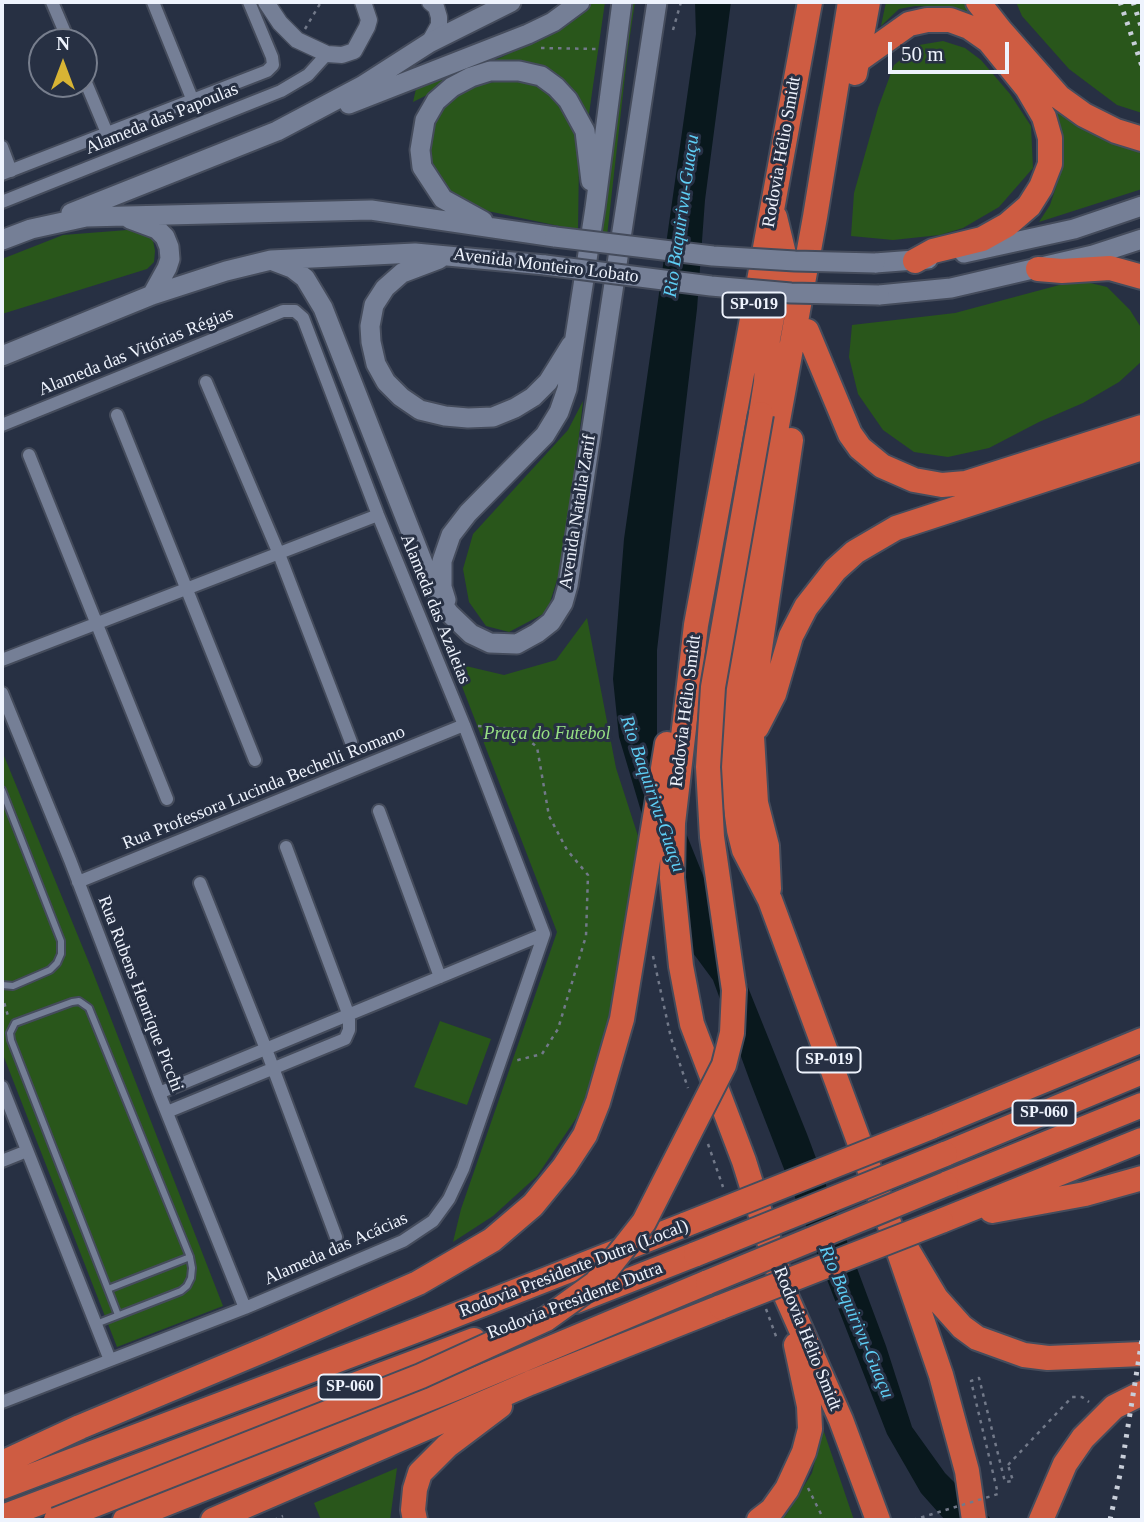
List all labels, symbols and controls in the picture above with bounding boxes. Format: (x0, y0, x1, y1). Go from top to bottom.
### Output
north arrow (28, 28, 98, 98)
scale bar (892, 28, 1013, 72)
text: N (56, 33, 70, 54)
text: 50 m (901, 42, 944, 66)
street label: Rodovia Hélio Smidt (758, 75, 806, 229)
street label: Alameda das Papoulas (82, 78, 242, 160)
water label: Rio Baquirivu-Guaçu (659, 133, 705, 299)
street label: Avenida Monteiro Lobato (452, 244, 640, 288)
road number: SP-019 (722, 292, 786, 318)
street label: Alameda das Vitórias Régias (35, 303, 237, 401)
street label: Avenida Natalia Zarif (555, 433, 601, 591)
street label: Alameda das Azaleias (395, 531, 475, 687)
street label: Rodovia Hélio Smidt (666, 634, 706, 788)
water label: Rio Baquirivu-Guaçu (615, 713, 689, 875)
street label: Rua Professora Lucinda Bechelli Romano (120, 721, 408, 855)
park label: Praça do Futebol (484, 723, 610, 745)
street label: Rua Rubens Henrique Picchi (93, 893, 187, 1095)
road number: SP-019 (798, 1048, 860, 1072)
road number: SP-060 (1012, 1100, 1076, 1126)
street label: Alameda das Acácias (261, 1208, 411, 1290)
street label: Rodovia Presidente Dutra (Local) (457, 1215, 691, 1323)
water label: Rio Baquirivu-Guaçu (813, 1242, 899, 1402)
street label: Rodovia Presidente Dutra (484, 1258, 666, 1344)
street label: Rodovia Hélio Smidt (768, 1264, 846, 1414)
road number: SP-060 (318, 1374, 382, 1400)

